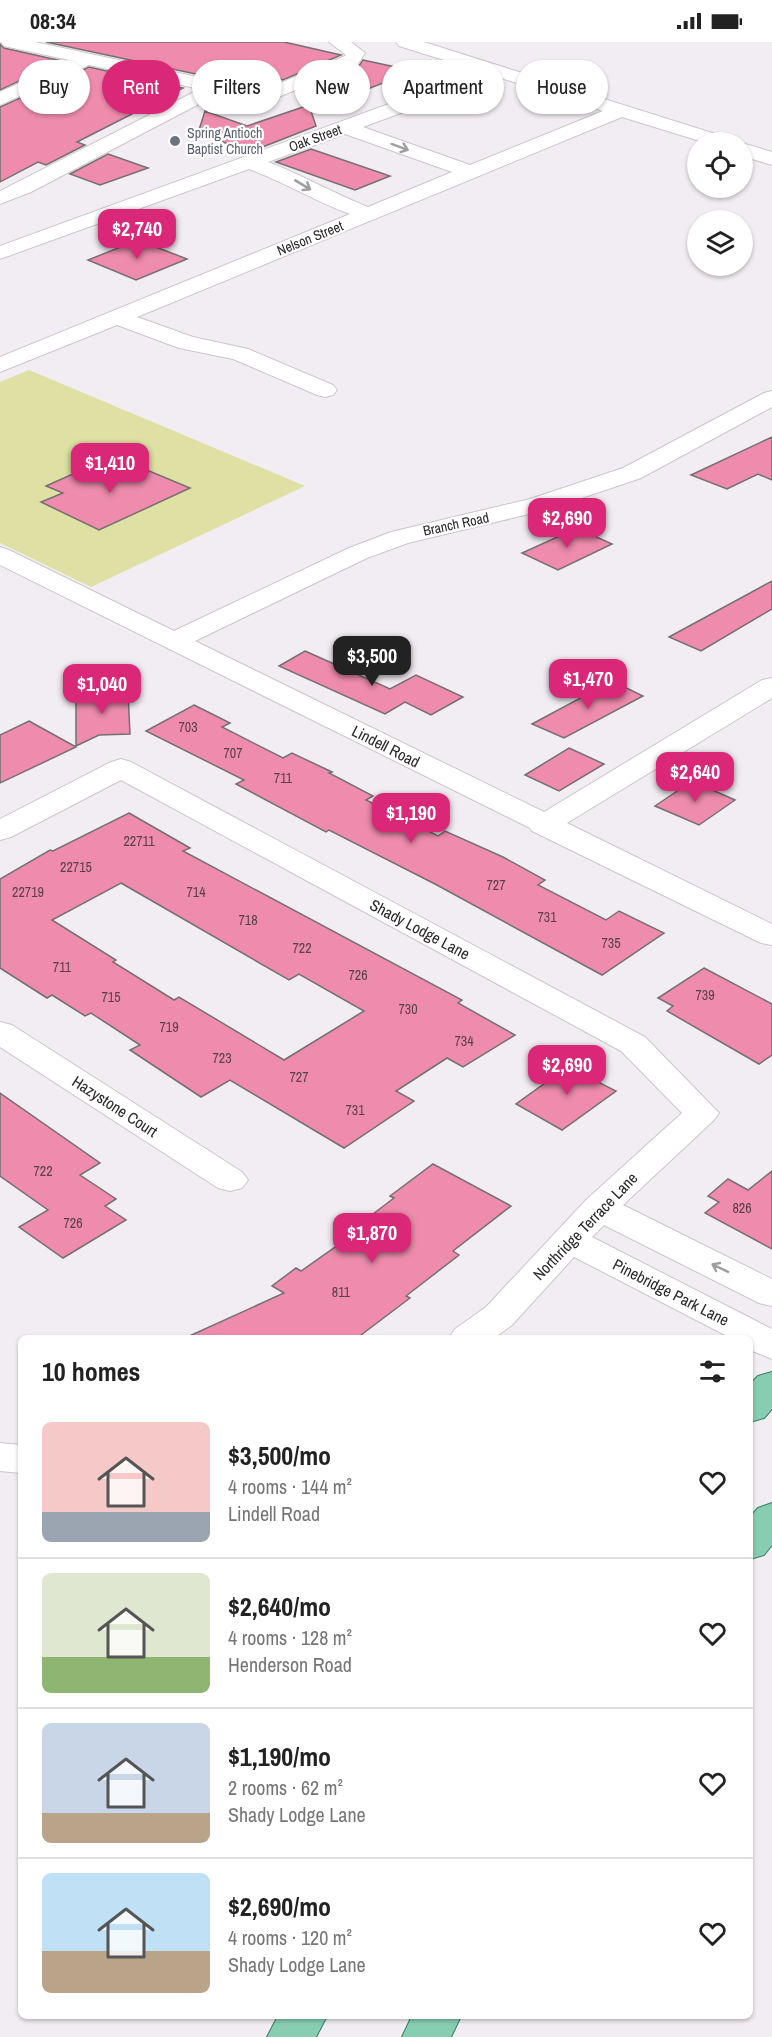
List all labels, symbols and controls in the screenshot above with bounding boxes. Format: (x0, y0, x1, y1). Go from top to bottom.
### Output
text: 08:34 (30, 6, 76, 36)
chip: Buy (18, 60, 90, 114)
chip: Rent (102, 60, 180, 114)
chip: Filters (192, 60, 282, 114)
chip: New (294, 60, 370, 114)
chip: Apartment (382, 60, 504, 114)
chip: House (516, 60, 608, 114)
street label: Oak Street (286, 120, 344, 156)
place label: Spring Antioch Baptist Church (187, 124, 263, 158)
map controls (687, 132, 753, 276)
button: locate (687, 132, 753, 198)
marker: Spring Antioch Baptist Church (168, 134, 182, 148)
one-way arrow (391, 142, 409, 153)
one-way arrow (294, 179, 311, 191)
pin: $2,740 (88, 209, 186, 260)
button: layers (687, 210, 753, 276)
text: $2,740 (112, 215, 162, 242)
street label: Nelson Street (274, 217, 346, 259)
pin: $1,410 (61, 443, 159, 494)
text: $1,410 (85, 449, 135, 476)
pin: $2,690 (518, 498, 616, 549)
text: $2,690 (542, 504, 592, 531)
street label: Branch Road (421, 508, 491, 540)
pin: $3,500 (323, 636, 421, 687)
text: $3,500 (347, 642, 397, 669)
pin: $1,470 (539, 659, 637, 710)
pin: $1,040 (53, 664, 151, 715)
text: $1,470 (563, 665, 613, 692)
text: $1,040 (77, 670, 127, 697)
house number: 703 (178, 718, 198, 736)
street label: Lindell Road (348, 719, 424, 773)
house number: 707 (223, 744, 243, 762)
pin: $2,640 (646, 752, 744, 803)
text: $2,640 (670, 758, 720, 785)
house number: 711 (274, 769, 293, 787)
pin: $1,190 (362, 793, 460, 844)
text: $1,190 (386, 799, 436, 826)
house number: 22711 (123, 832, 155, 850)
house number: 22715 (60, 858, 92, 876)
house number: 727 (486, 876, 506, 894)
house number: 22719 (12, 883, 44, 901)
house number: 714 (186, 883, 206, 901)
street label: Shady Lodge Lane (366, 893, 474, 965)
house number: 731 (537, 908, 557, 926)
house number: 718 (238, 911, 258, 929)
house number: 735 (601, 934, 621, 952)
house number: 722 (292, 939, 312, 957)
house number: 711 (53, 958, 72, 976)
house number: 726 (348, 966, 368, 984)
house number: 739 (695, 986, 715, 1004)
house number: 715 (101, 988, 121, 1006)
house number: 730 (398, 1000, 418, 1018)
house number: 719 (159, 1018, 179, 1036)
house number: 734 (454, 1032, 474, 1050)
pin: $2,690 (518, 1045, 616, 1096)
house number: 723 (212, 1049, 232, 1067)
text: $2,690 (542, 1051, 592, 1078)
house number: 727 (289, 1068, 309, 1086)
street label: Hazystone Court (68, 1070, 162, 1142)
house number: 731 (345, 1101, 365, 1119)
house number: 722 (33, 1162, 53, 1180)
street label: Northridge Terrace Lane (528, 1167, 642, 1285)
house number: 826 (732, 1199, 752, 1217)
pin: $1,870 (323, 1213, 421, 1264)
house number: 726 (63, 1214, 83, 1232)
text: $1,870 (347, 1219, 397, 1246)
street label: Pinebridge Park Lane (609, 1253, 733, 1331)
one-way arrow (711, 1262, 729, 1274)
house number: 811 (332, 1283, 351, 1301)
text: 10 homes (42, 1354, 140, 1389)
icon: filters (696, 1355, 729, 1388)
text: $3,500/mo (228, 1438, 331, 1473)
icon: home (90, 1446, 162, 1518)
icon: heart (696, 1466, 729, 1499)
text: 4 rooms · 144 m² (228, 1473, 352, 1500)
text: Lindell Road (228, 1500, 320, 1527)
text: $2,640/mo (228, 1589, 331, 1624)
icon: home (90, 1597, 162, 1669)
icon: heart (696, 1617, 729, 1650)
text: 4 rooms · 128 m² (228, 1624, 352, 1651)
text: Henderson Road (228, 1651, 352, 1678)
text: $1,190/mo (228, 1739, 331, 1774)
icon: home (90, 1747, 162, 1819)
icon: heart (696, 1767, 729, 1800)
text: 2 rooms · 62 m² (228, 1774, 343, 1801)
text: Shady Lodge Lane (228, 1801, 366, 1828)
text: $2,690/mo (228, 1889, 331, 1924)
icon: home (90, 1897, 162, 1969)
icon: heart (696, 1917, 729, 1950)
text: 4 rooms · 120 m² (228, 1924, 352, 1951)
text: Shady Lodge Lane (228, 1951, 366, 1978)

